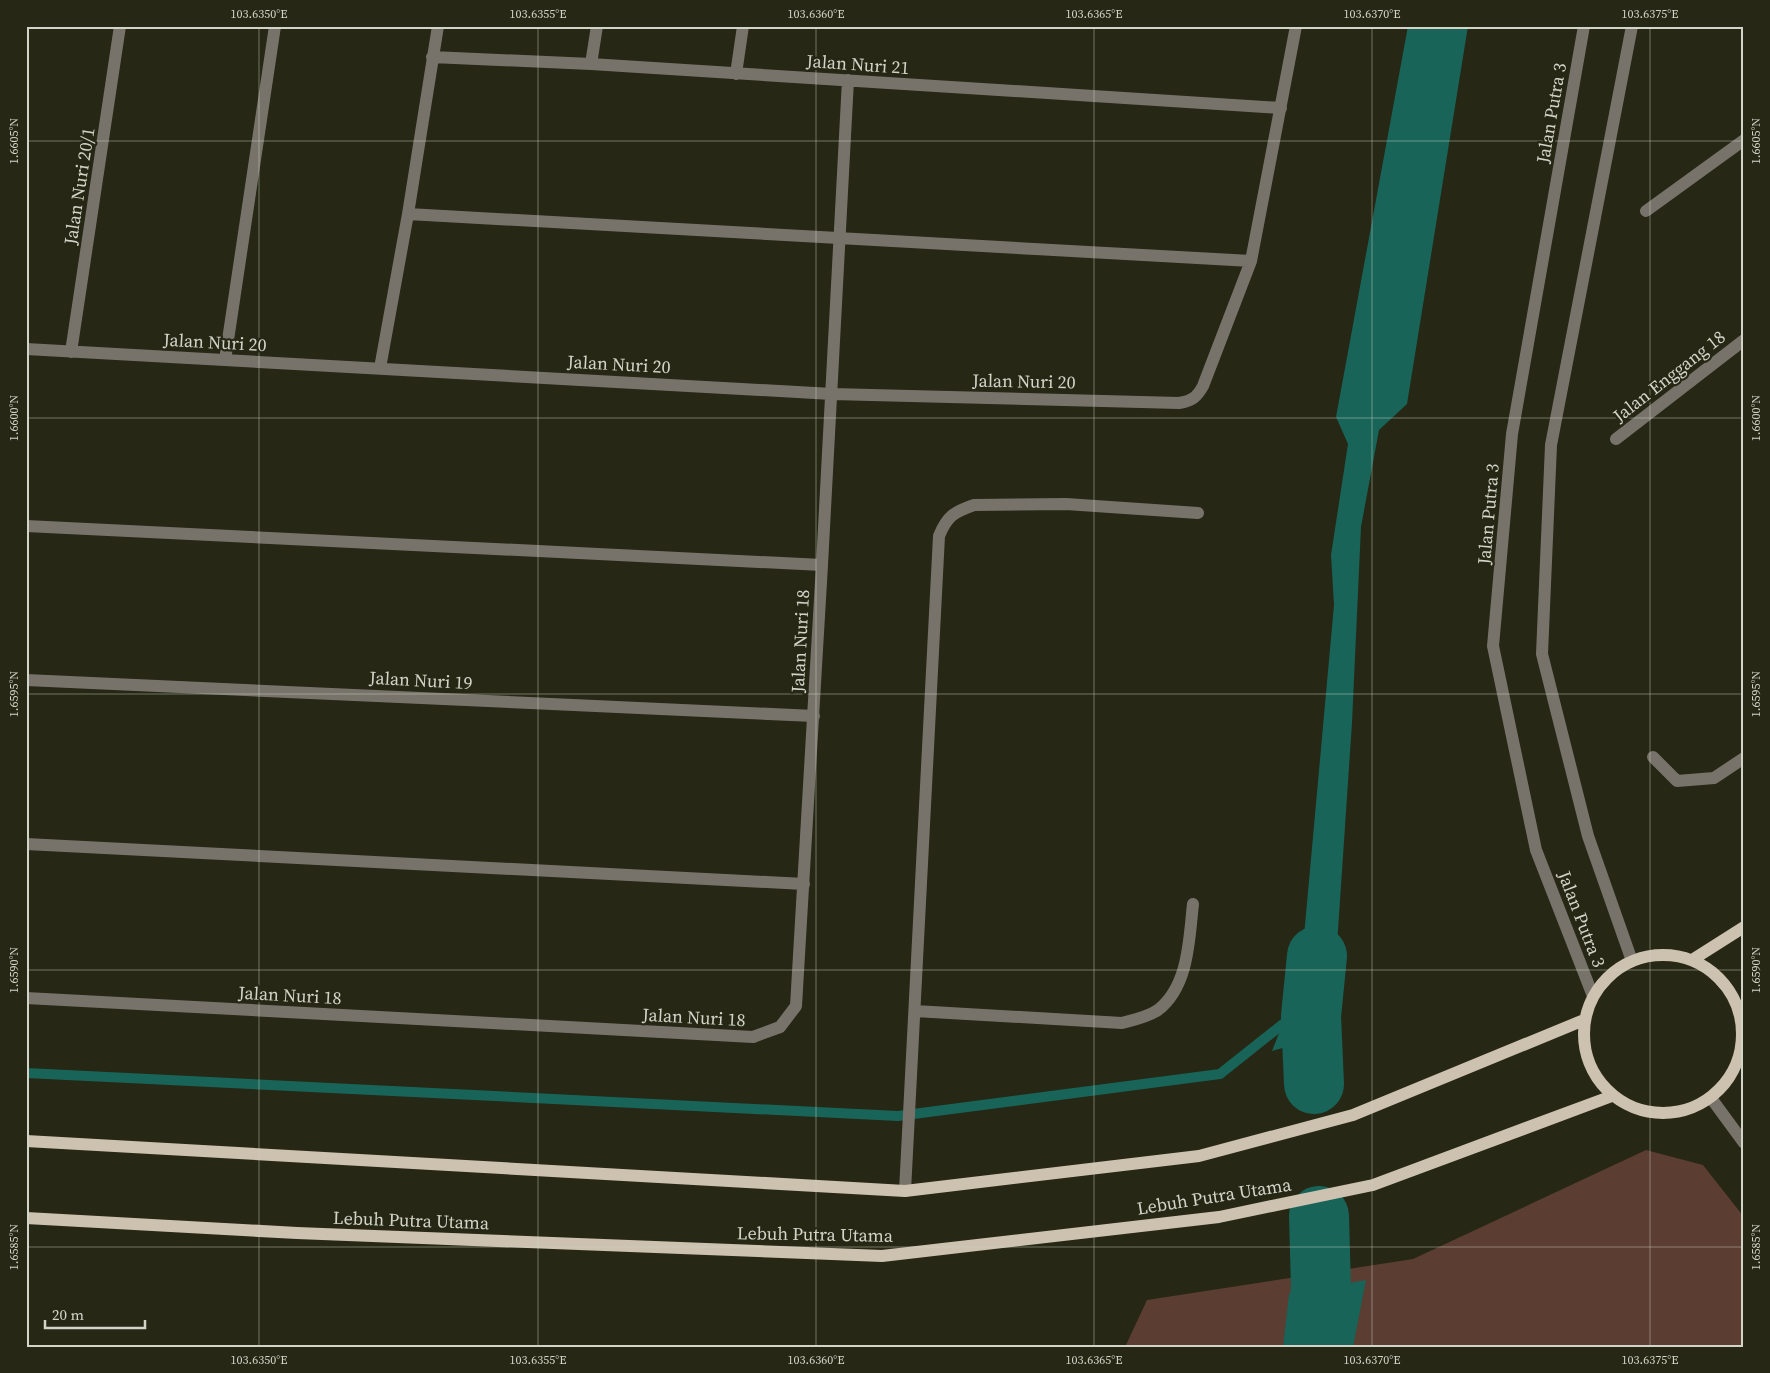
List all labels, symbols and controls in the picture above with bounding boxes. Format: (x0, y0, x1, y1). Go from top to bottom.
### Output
text: 103.6350°E (231, 6, 287, 22)
text: 103.6355°E (510, 6, 566, 22)
text: 103.6360°E (788, 6, 844, 22)
text: 103.6365°E (1066, 6, 1122, 22)
text: 103.6370°E (1344, 6, 1400, 22)
text: 103.6375°E (1622, 6, 1678, 22)
street label: Jalan Nuri 21 (805, 48, 910, 80)
street label: Jalan Putra 3 (1530, 61, 1572, 166)
text: 1.6605°N (6, 118, 22, 164)
text: 1.6605°N (1748, 118, 1764, 164)
street label: Jalan Nuri 20/1 (57, 126, 101, 247)
street label: Jalan Enggang 18 (1607, 324, 1730, 428)
street label: Jalan Nuri 20 (162, 327, 267, 357)
street label: Jalan Nuri 20 (566, 349, 671, 379)
street label: Jalan Nuri 20 (971, 368, 1076, 394)
text: 1.6600°N (6, 395, 22, 441)
text: 1.6600°N (1748, 395, 1764, 441)
street label: Jalan Putra 3 (1471, 462, 1505, 567)
street label: Jalan Nuri 18 (785, 589, 815, 694)
street label: Jalan Nuri 19 (368, 665, 473, 695)
text: 1.6595°N (6, 671, 22, 717)
text: 1.6595°N (1748, 671, 1764, 717)
street label: Jalan Putra 3 (1552, 866, 1612, 971)
text: 1.6590°N (6, 947, 22, 993)
text: 1.6590°N (1748, 947, 1764, 993)
street label: Jalan Nuri 18 (237, 980, 342, 1010)
street label: Jalan Nuri 18 (641, 1002, 746, 1032)
street label: Lebuh Putra Utama (1135, 1171, 1294, 1221)
street label: Lebuh Putra Utama (333, 1205, 490, 1235)
street label: Lebuh Putra Utama (737, 1220, 894, 1248)
text: 1.6585°N (6, 1224, 22, 1270)
text: 1.6585°N (1748, 1224, 1764, 1270)
scale bar (45, 1298, 145, 1330)
text: 20 m (52, 1304, 84, 1325)
text: 103.6350°E (231, 1352, 287, 1368)
text: 103.6355°E (510, 1352, 566, 1368)
text: 103.6360°E (788, 1352, 844, 1368)
text: 103.6365°E (1066, 1352, 1122, 1368)
text: 103.6370°E (1344, 1352, 1400, 1368)
text: 103.6375°E (1622, 1352, 1678, 1368)

